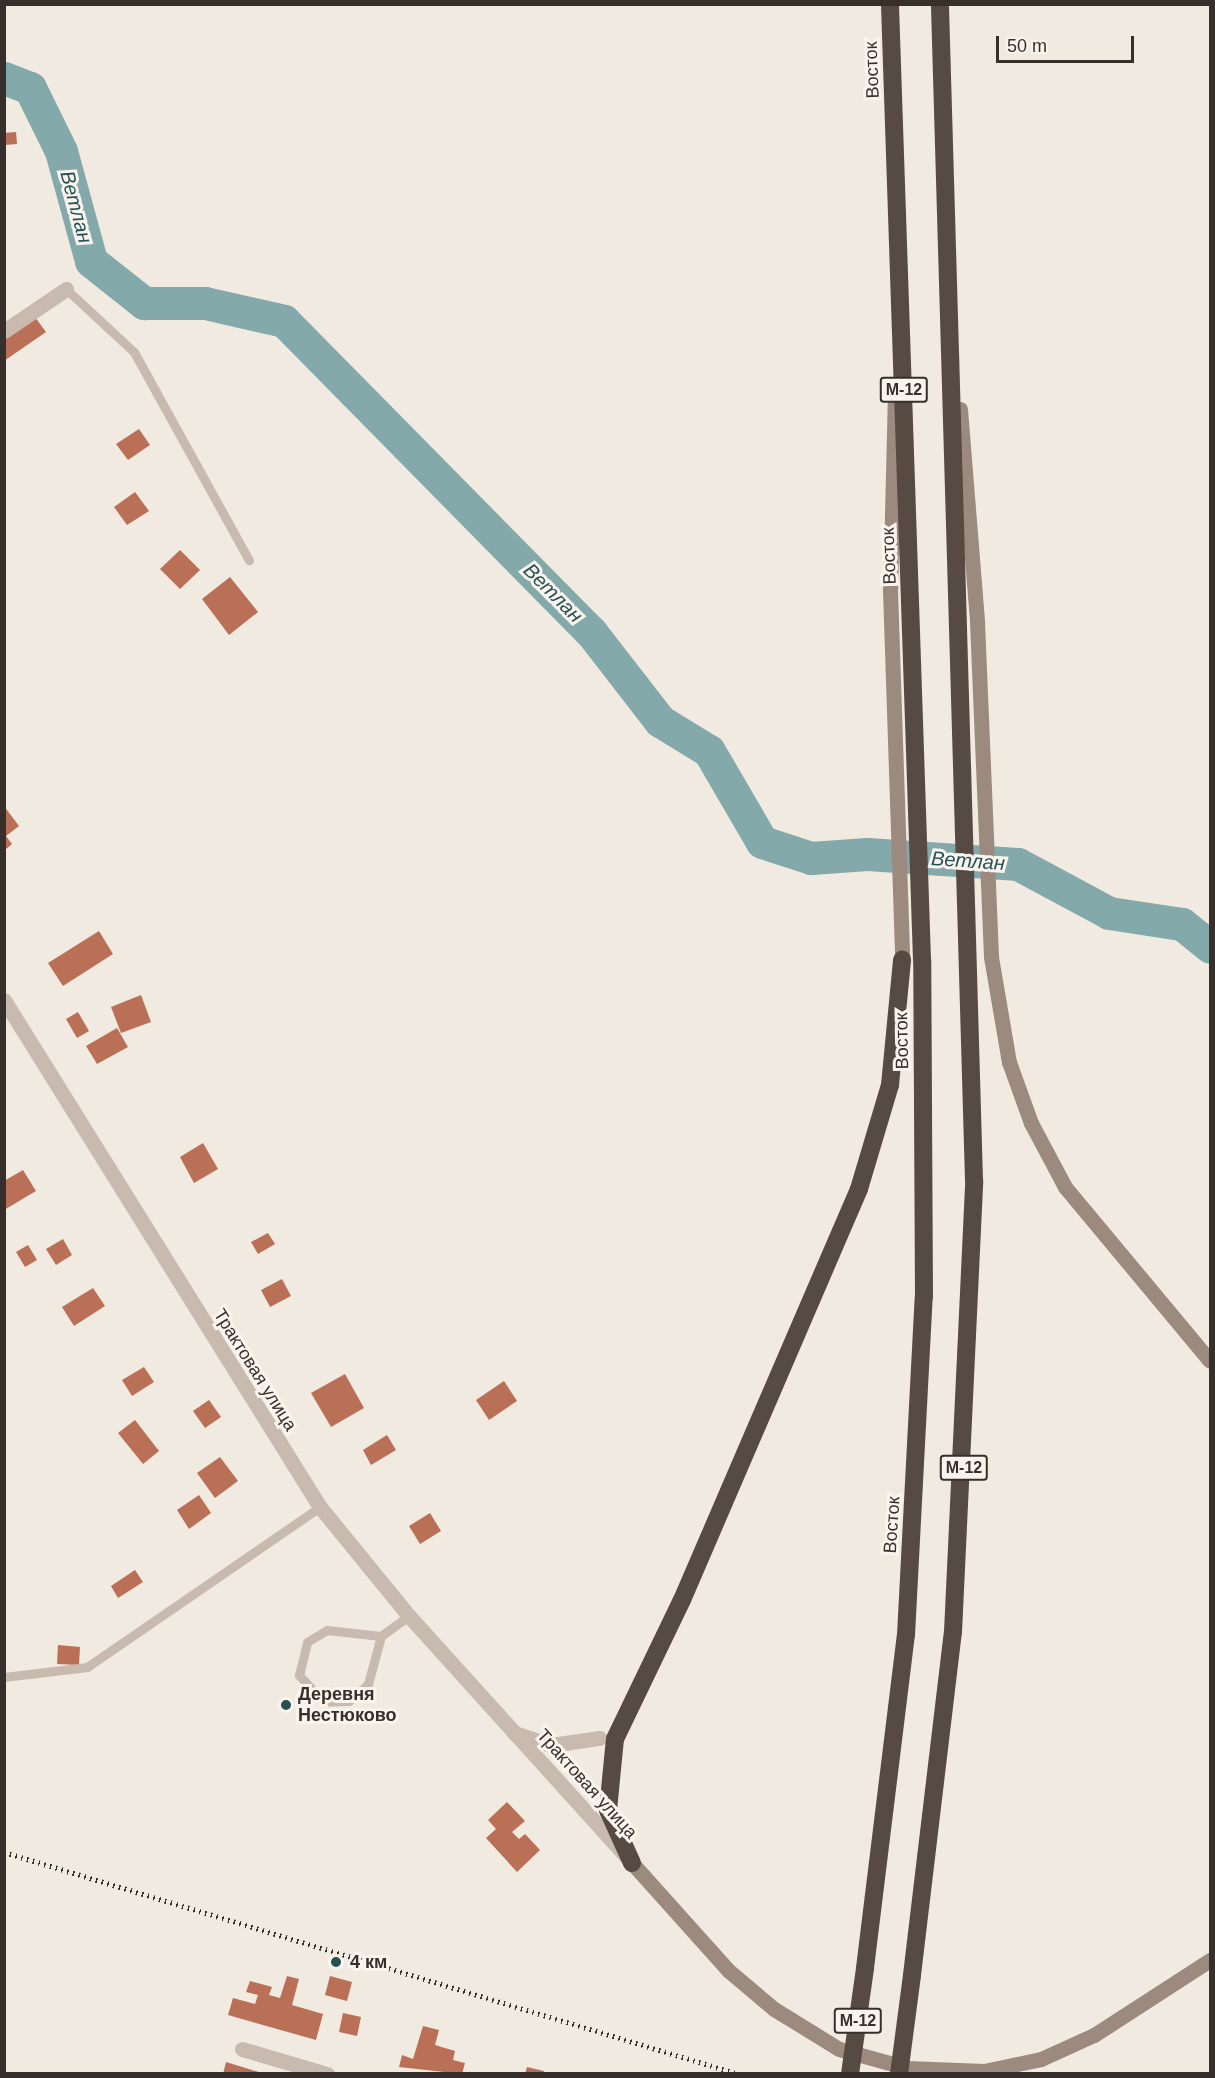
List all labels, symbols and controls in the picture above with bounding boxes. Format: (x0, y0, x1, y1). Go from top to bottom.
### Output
scale bar (999, 24, 1137, 62)
text: 50 m (1007, 36, 1047, 56)
street label: Восток (860, 41, 884, 99)
water label: Ветлан (55, 168, 97, 246)
road number: М-12 (878, 377, 930, 403)
street label: Восток (877, 527, 901, 585)
water label: Ветлан (518, 558, 588, 628)
water label: Ветлан (930, 846, 1006, 876)
street label: Восток (891, 1012, 913, 1070)
street label: Трактовая улица (209, 1305, 301, 1435)
road number: М-12 (938, 1455, 990, 1481)
street label: Восток (879, 1496, 905, 1554)
place label: Деревня Нестюково (298, 1684, 397, 1726)
marker: Деревня Нестюково (279, 1698, 293, 1712)
street label: Трактовая улица (532, 1725, 642, 1843)
place label: 4 км (350, 1951, 387, 1973)
marker: 4 км (327, 1953, 345, 1971)
road number: М-12 (832, 2008, 884, 2034)

